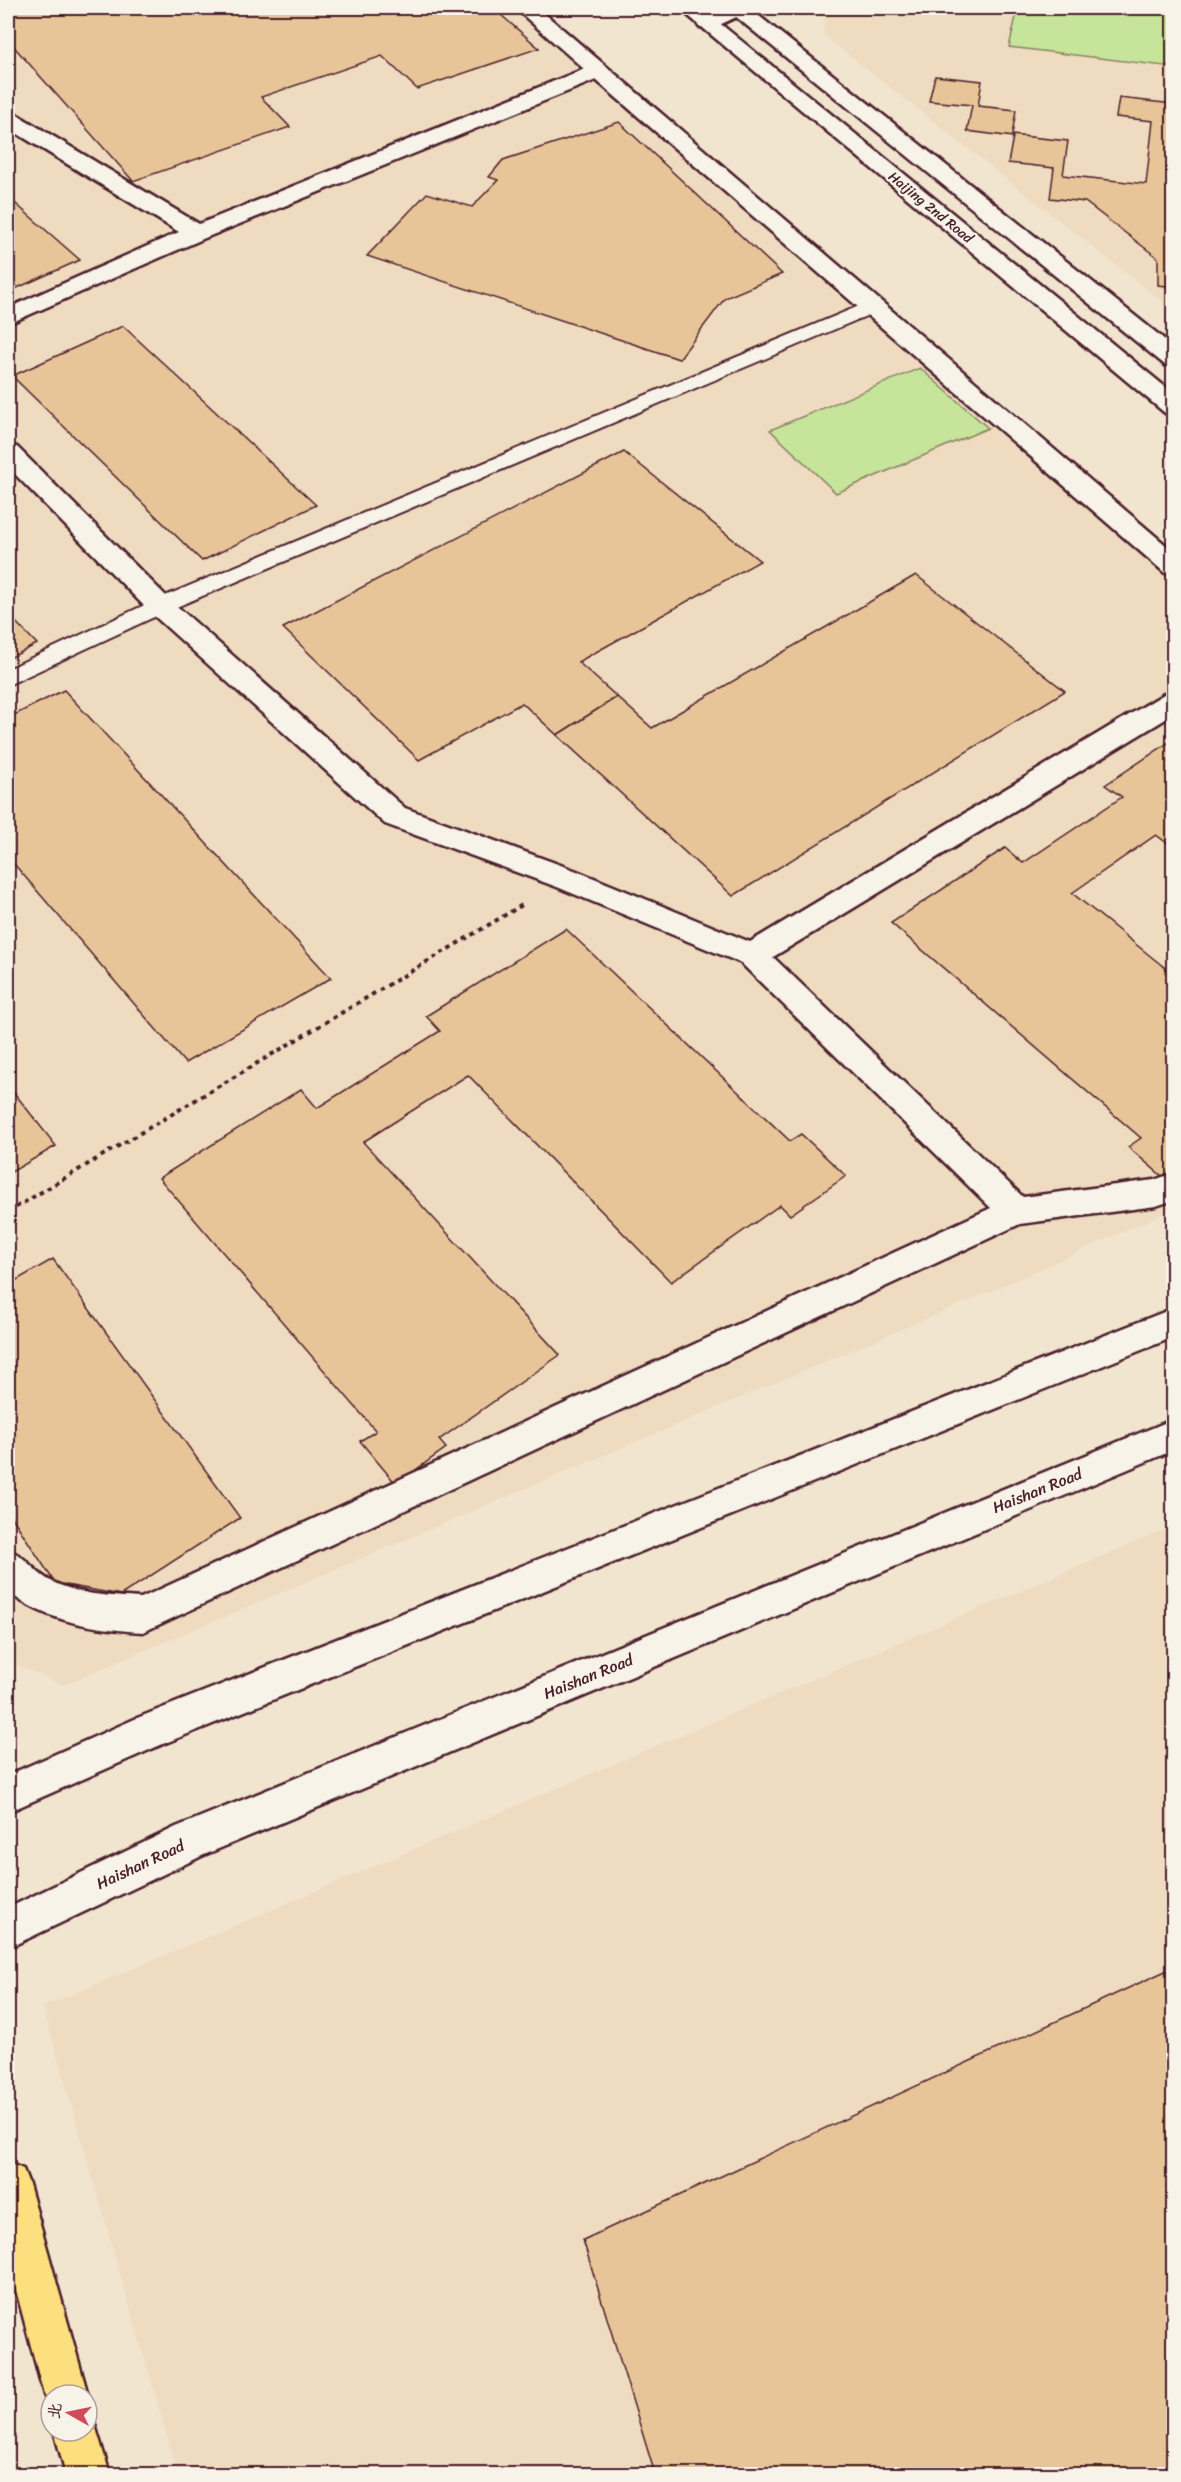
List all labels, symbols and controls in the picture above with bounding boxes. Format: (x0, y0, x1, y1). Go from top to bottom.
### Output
street label: Haijing 2nd Road (882, 165, 980, 251)
street label: Haishan Road (988, 1459, 1088, 1522)
street label: Haishan Road (539, 1645, 639, 1708)
street label: Haishan Road (91, 1831, 191, 1898)
north arrow (39, 2383, 99, 2443)
text: 北 (39, 2401, 70, 2421)

